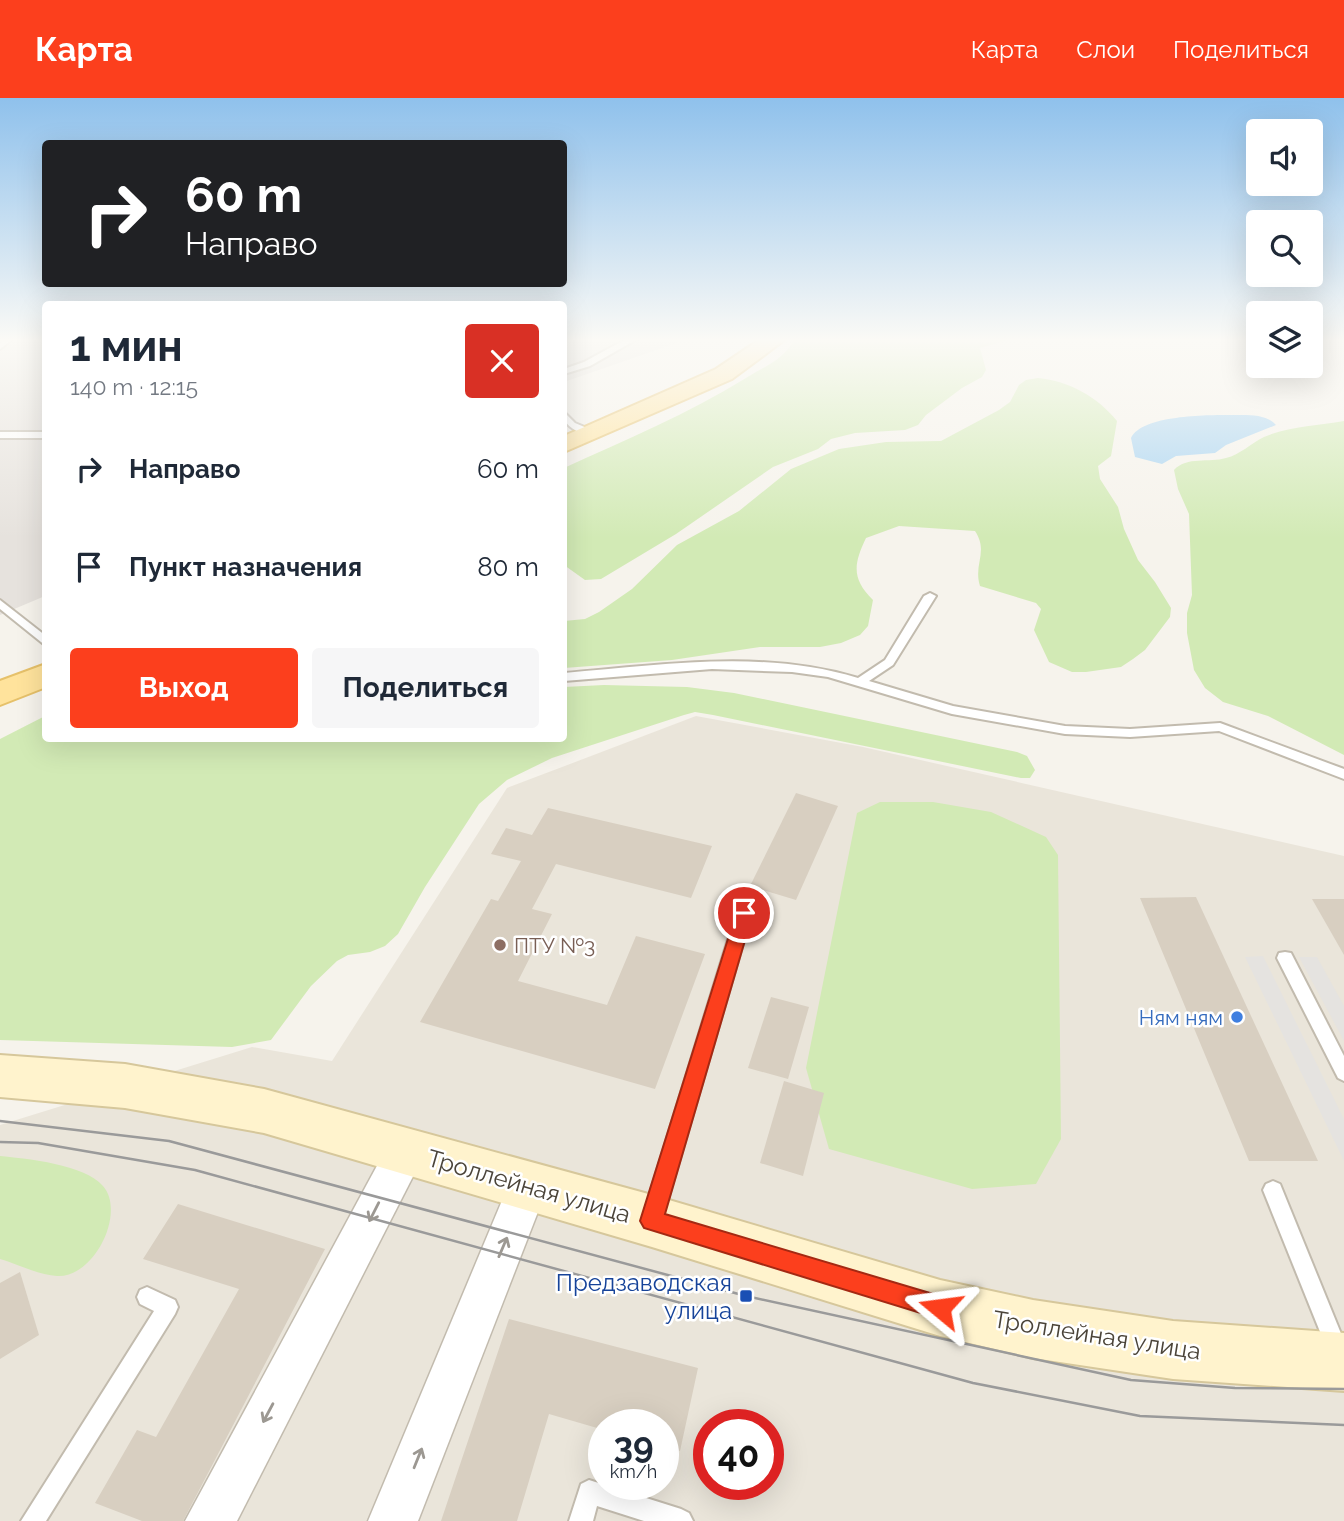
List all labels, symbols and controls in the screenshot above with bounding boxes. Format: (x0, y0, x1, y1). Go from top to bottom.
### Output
text: Карта (35, 30, 133, 69)
text: Карта (971, 35, 1038, 64)
text: Слои (1076, 35, 1135, 64)
text: Поделиться (1173, 35, 1309, 64)
map controls (1246, 119, 1323, 378)
button: sound (1246, 119, 1323, 196)
text: 60 m (185, 166, 302, 223)
icon: right (70, 168, 161, 259)
button: search (1246, 210, 1323, 287)
text: Направо (185, 225, 317, 262)
button: layers (1246, 301, 1323, 378)
text: 1 мин (70, 322, 183, 371)
button: close (465, 324, 539, 398)
text: 140 m · 12:15 (70, 373, 198, 400)
icon: right (70, 450, 108, 488)
text: Направо (129, 454, 240, 484)
text: 60 m (477, 454, 539, 484)
icon: arrive (70, 548, 108, 586)
text: Пункт назначения (129, 552, 362, 582)
text: 80 m (477, 552, 539, 582)
button: Выход (70, 648, 298, 728)
button: Поделиться (312, 648, 539, 728)
pin (714, 883, 774, 943)
icon: arrive (725, 894, 763, 932)
place label: ПТУ №3 (514, 933, 595, 958)
marker: ПТУ №3 (492, 937, 508, 953)
place label: Ням ням (1139, 1005, 1223, 1030)
marker: Ням ням (1229, 1009, 1245, 1025)
street label: Троллейная улица (424, 1143, 634, 1229)
one-way arrow (367, 1201, 381, 1222)
one-way arrow (498, 1237, 511, 1258)
place label: Предзаводская улица (556, 1268, 732, 1325)
position arrow (903, 1271, 977, 1345)
marker: Предзаводская улица (738, 1288, 754, 1304)
street label: Троллейная улица (991, 1304, 1203, 1366)
one-way arrow (260, 1402, 274, 1423)
speed limit sign: 40 (693, 1409, 784, 1500)
text: 39 (613, 1425, 654, 1466)
one-way arrow (413, 1447, 426, 1469)
text: km/h (610, 1461, 657, 1482)

